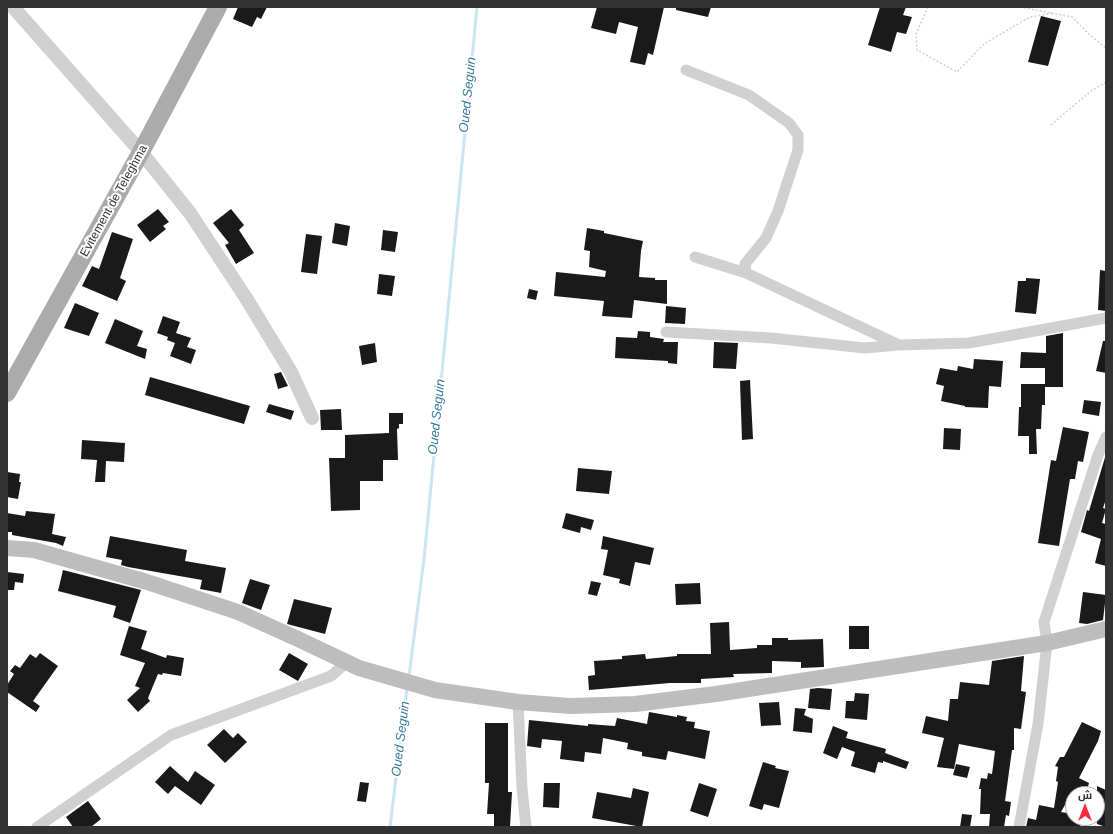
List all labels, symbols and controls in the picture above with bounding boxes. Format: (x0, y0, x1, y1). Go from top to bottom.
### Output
water label: Oued Seguin (456, 56, 480, 134)
street label: Evitement de Teleghma (77, 143, 151, 259)
water label: Oued Seguin (425, 378, 449, 456)
water label: Oued Seguin (389, 700, 413, 778)
north arrow (1065, 786, 1105, 826)
text: ش (1078, 789, 1092, 801)

